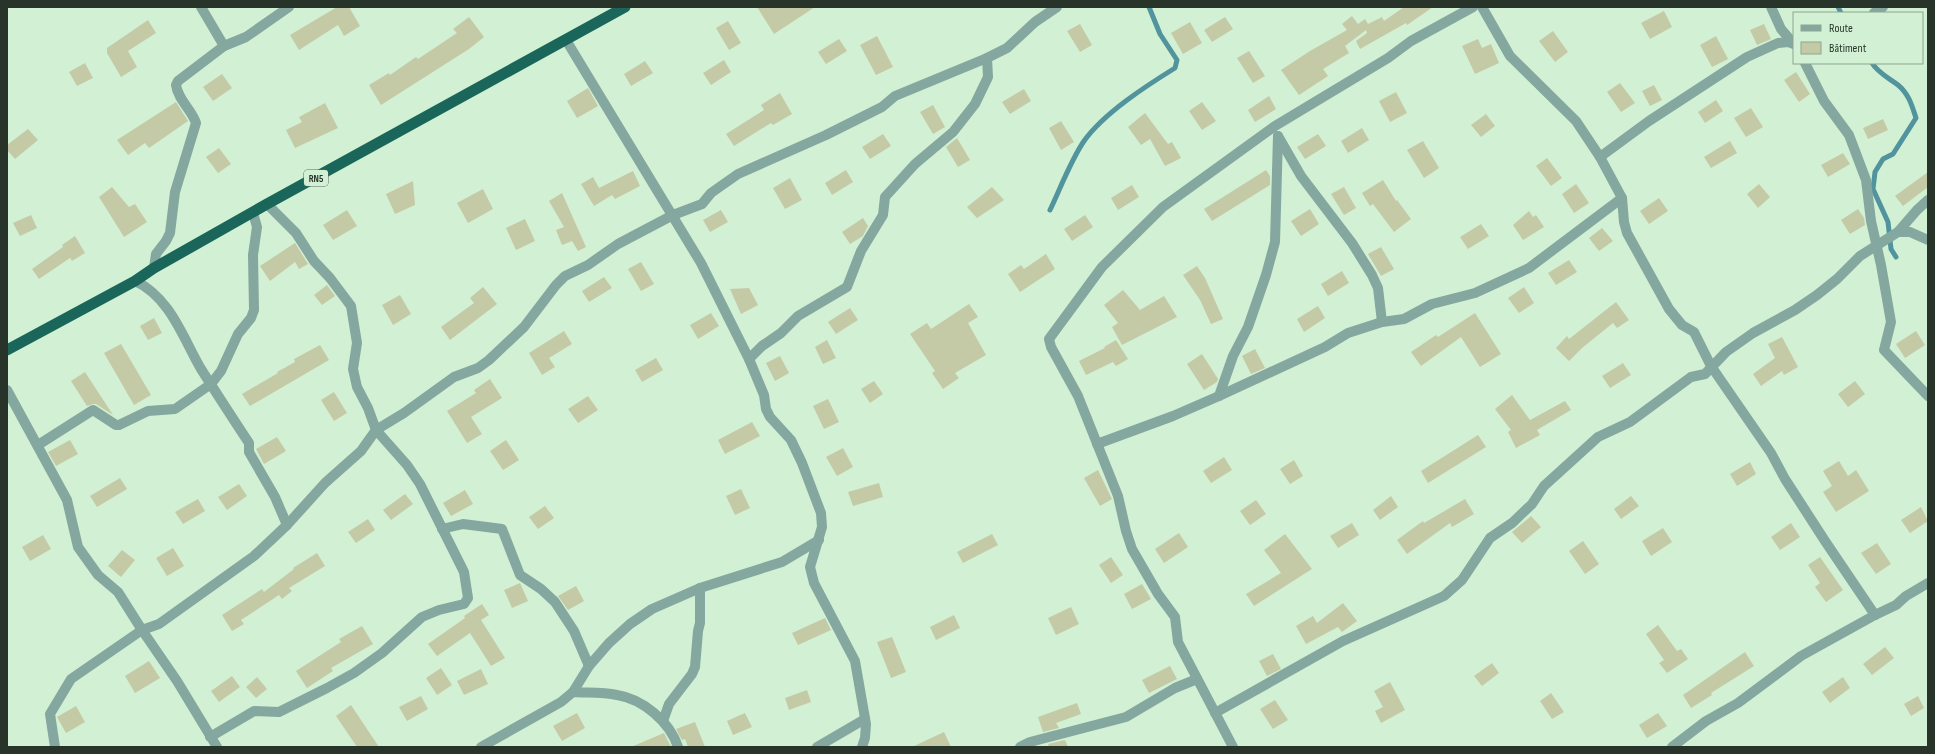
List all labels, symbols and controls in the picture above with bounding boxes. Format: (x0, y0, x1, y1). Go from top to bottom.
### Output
legend (1793, 12, 1923, 64)
text: Route (1829, 21, 1853, 36)
text: Bâtiment (1829, 41, 1867, 56)
road number: RN5 (304, 170, 328, 186)

